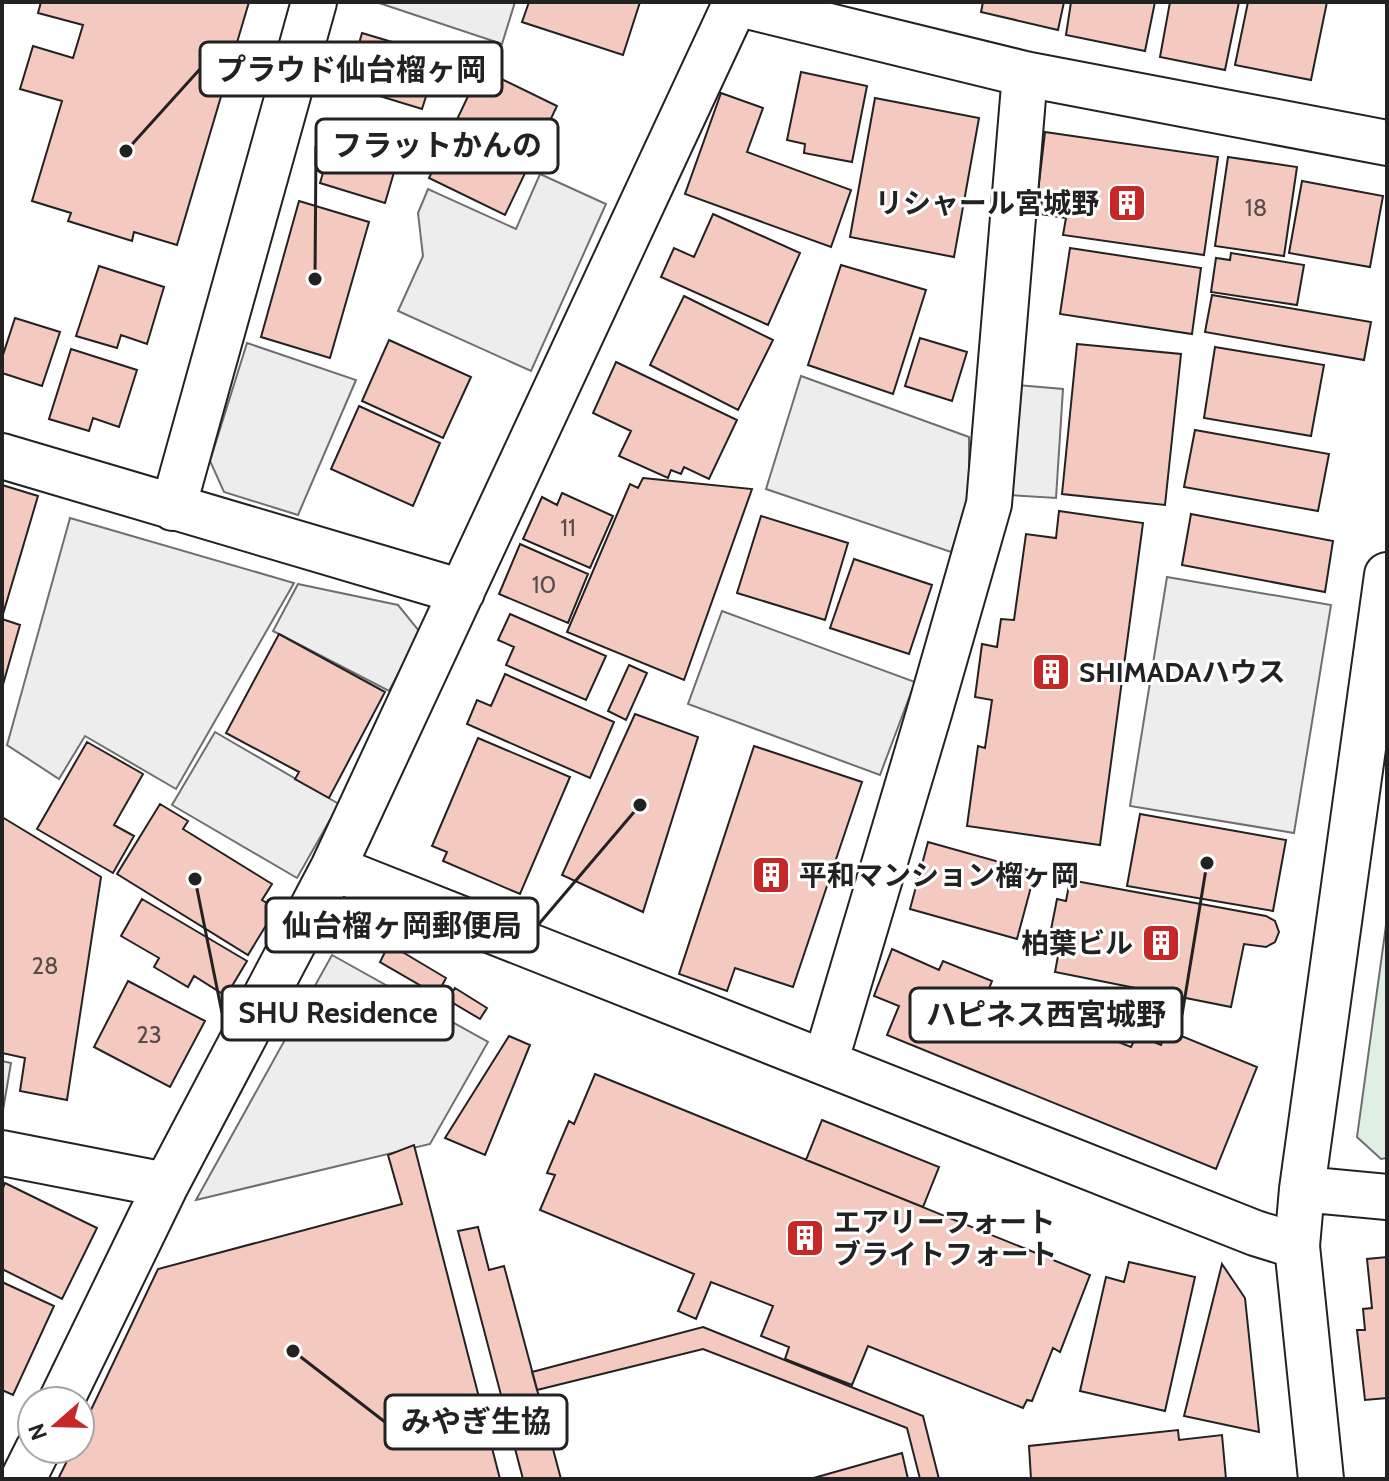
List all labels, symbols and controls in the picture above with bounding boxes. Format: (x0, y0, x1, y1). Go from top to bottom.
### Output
callout: プラウド仙台榴ヶ岡 (200, 42, 502, 96)
text: プラウド仙台榴ヶ岡 (216, 51, 486, 88)
callout: フラットかんの (316, 119, 558, 173)
text: フラットかんの (332, 127, 542, 164)
building icon: リシャール宮城野 (1106, 182, 1148, 224)
place label: リシャール宮城野 (875, 186, 1099, 220)
house number: 18 (1245, 193, 1267, 222)
house number: 11 (560, 513, 576, 542)
house number: 10 (532, 570, 556, 599)
building icon: SHIMADAハウス (1030, 651, 1072, 693)
place label: SHIMADAハウス (1079, 655, 1286, 689)
building icon: 平和マンション榴ヶ岡 (750, 854, 792, 896)
place label: 平和マンション榴ヶ岡 (799, 858, 1079, 892)
callout: 仙台榴ヶ岡郵便局 (266, 898, 538, 952)
text: 仙台榴ヶ岡郵便局 (282, 907, 522, 944)
building icon: 柏葉ビル (1140, 922, 1182, 964)
place label: 柏葉ビル (1021, 926, 1133, 960)
house number: 28 (31, 951, 59, 980)
callout: SHU Residence (222, 986, 453, 1040)
callout: ハピネス西宮城野 (910, 988, 1182, 1042)
text: SHU Residence (238, 994, 438, 1031)
text: ハピネス西宮城野 (926, 996, 1166, 1033)
house number: 23 (136, 1020, 162, 1049)
place label: エアリーフォート ブライトフォート (833, 1205, 1057, 1271)
building icon: エアリーフォート ブライトフォート (784, 1217, 826, 1259)
north arrow (16, 1385, 96, 1465)
callout: みやぎ生協 (385, 1395, 567, 1449)
text: みやぎ生協 (401, 1403, 551, 1440)
text: N (22, 1420, 53, 1444)

